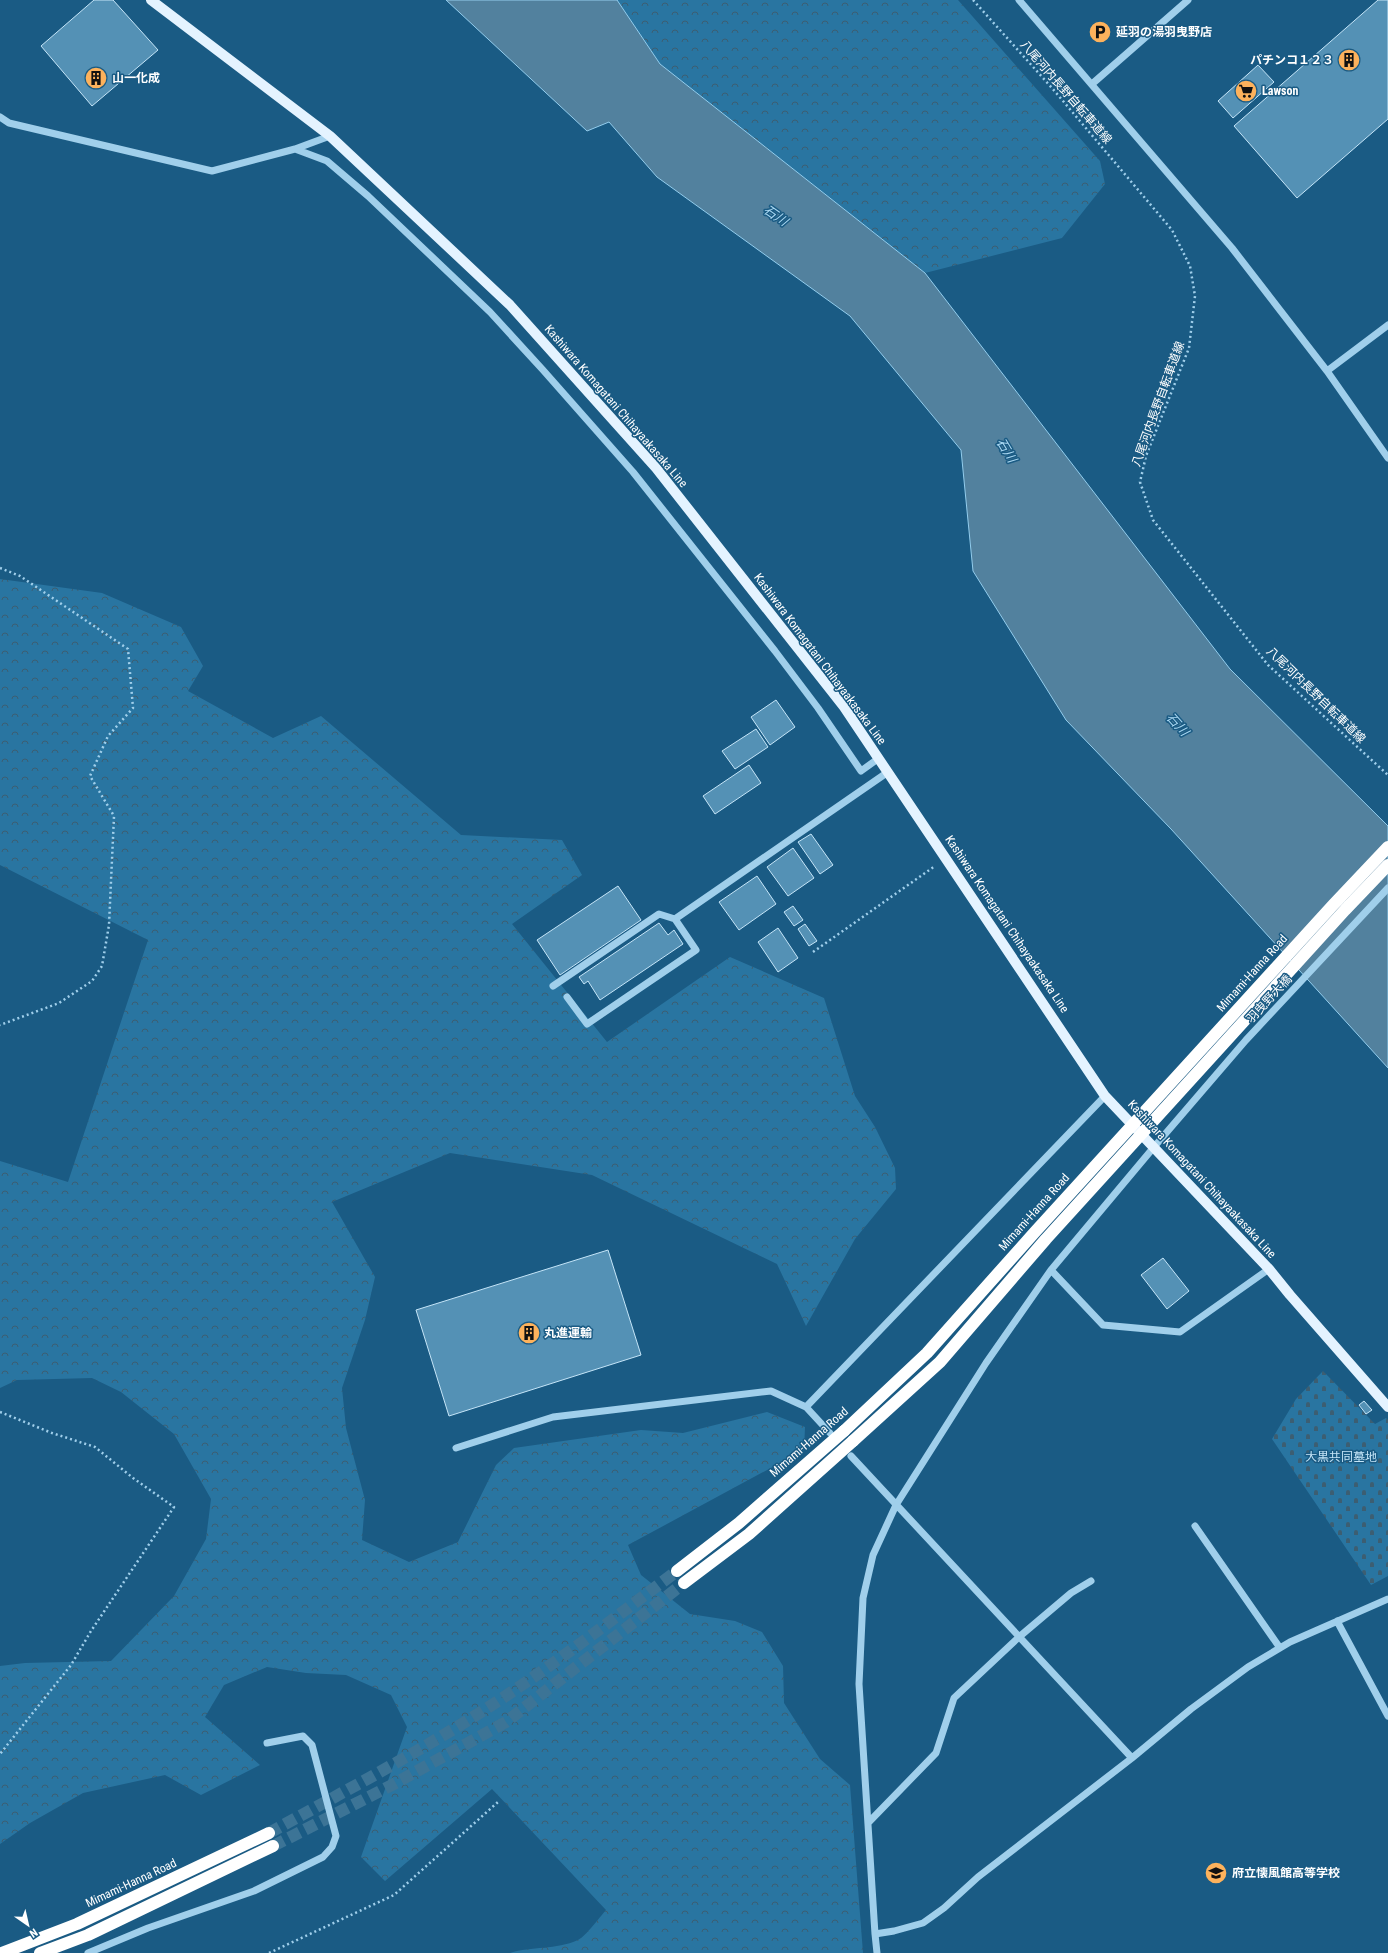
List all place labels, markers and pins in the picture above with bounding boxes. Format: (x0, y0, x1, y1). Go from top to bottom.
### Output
parking icon: 延羽の湯羽曳野店 (1087, 19, 1113, 45)
place label: 延羽の湯羽曳野店 (1116, 25, 1212, 39)
building icon: パチンコ１２３ (1336, 47, 1362, 73)
place label: パチンコ１２３ (1250, 53, 1334, 67)
building icon: 山一化成 (83, 65, 109, 91)
place label: 山一化成 (112, 71, 160, 85)
supermarket icon: Lawson (1233, 78, 1259, 104)
place label: Lawson (1262, 84, 1298, 98)
building icon: 丸進運輸 (516, 1320, 542, 1346)
place label: 丸進運輸 (544, 1326, 592, 1340)
school or university icon: 府立懐風館高等学校 (1203, 1860, 1229, 1886)
place label: 府立懐風館高等学校 (1232, 1866, 1340, 1880)

